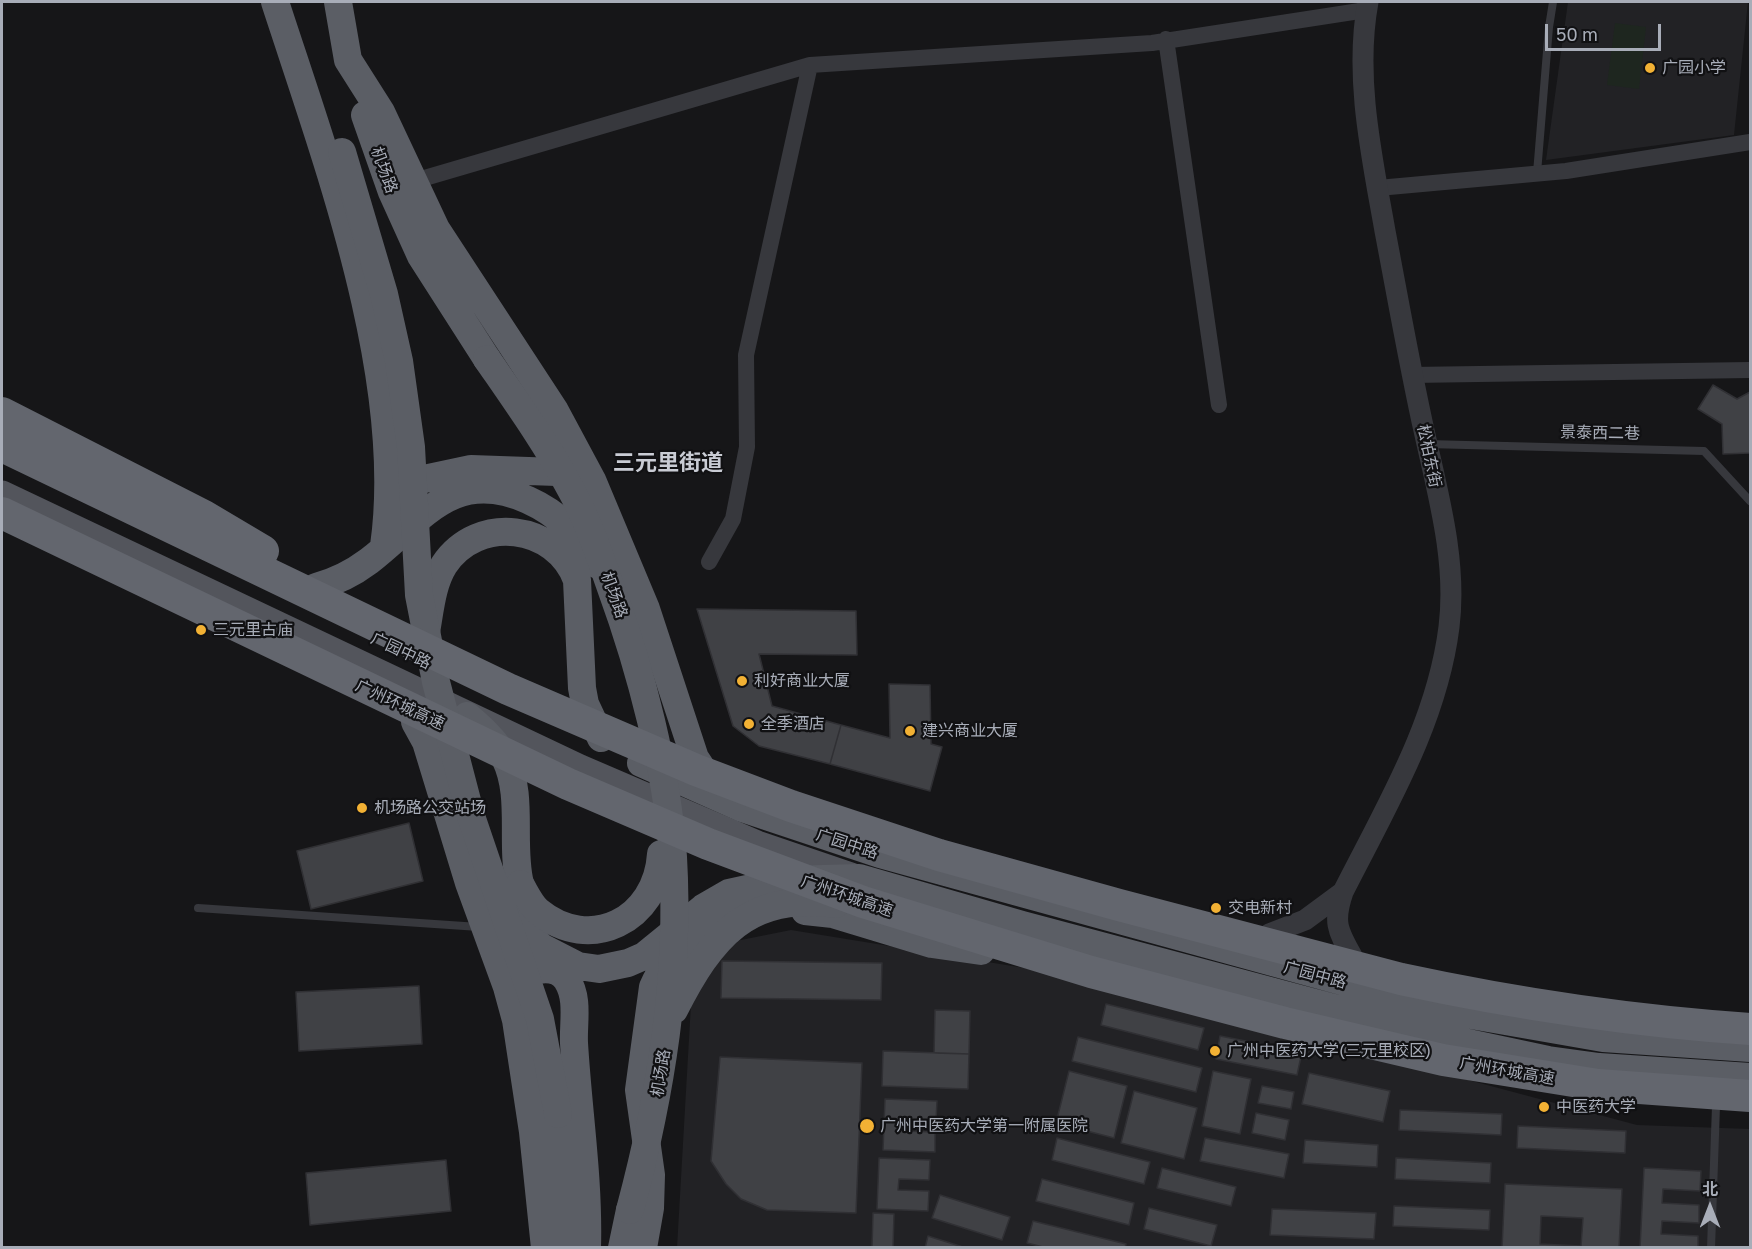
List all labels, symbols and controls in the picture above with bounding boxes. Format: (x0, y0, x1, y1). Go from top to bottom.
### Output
scale bar (1548, 12, 1664, 50)
text: 50 m (1556, 23, 1598, 45)
place label: 广园小学 (1662, 58, 1726, 78)
marker: 广园小学 (1643, 61, 1657, 75)
street label: 机场路 (367, 144, 401, 196)
street label: 松柏东街 (1413, 423, 1445, 489)
street label: 景泰西二巷 (1560, 423, 1640, 443)
district label: 三元里街道 (613, 450, 723, 476)
street label: 机场路 (597, 569, 631, 621)
place label: 三元里古庙 (213, 620, 293, 640)
marker: 三元里古庙 (194, 623, 208, 637)
street label: 广园中路 (368, 629, 434, 673)
place label: 利好商业大厦 (754, 671, 850, 691)
marker: 利好商业大厦 (735, 674, 749, 688)
street label: 广州环城高速 (352, 676, 448, 734)
place label: 全季酒店 (761, 714, 825, 734)
marker: 全季酒店 (742, 717, 756, 731)
place label: 建兴商业大厦 (922, 721, 1018, 741)
marker: 建兴商业大厦 (903, 724, 917, 738)
place label: 机场路公交站场 (374, 798, 486, 818)
marker: 机场路公交站场 (355, 801, 369, 815)
street label: 广园中路 (814, 825, 880, 863)
street label: 广州环城高速 (798, 871, 896, 921)
place label: 交电新村 (1228, 898, 1292, 918)
marker: 交电新村 (1209, 901, 1223, 915)
street label: 广园中路 (1282, 957, 1348, 993)
place label: 广州中医药大学(三元里校区) (1227, 1041, 1431, 1061)
marker: 广州中医药大学(三元里校区) (1208, 1044, 1222, 1058)
street label: 机场路 (648, 1048, 674, 1098)
street label: 广州环城高速 (1458, 1053, 1556, 1089)
place label: 中医药大学 (1556, 1097, 1636, 1117)
marker: 中医药大学 (1537, 1100, 1551, 1114)
place label: 广州中医药大学第一附属医院 (880, 1116, 1088, 1136)
marker: 广州中医药大学第一附属医院 (858, 1117, 876, 1135)
north arrow (1680, 1177, 1740, 1237)
text: 北 (1702, 1179, 1718, 1199)

